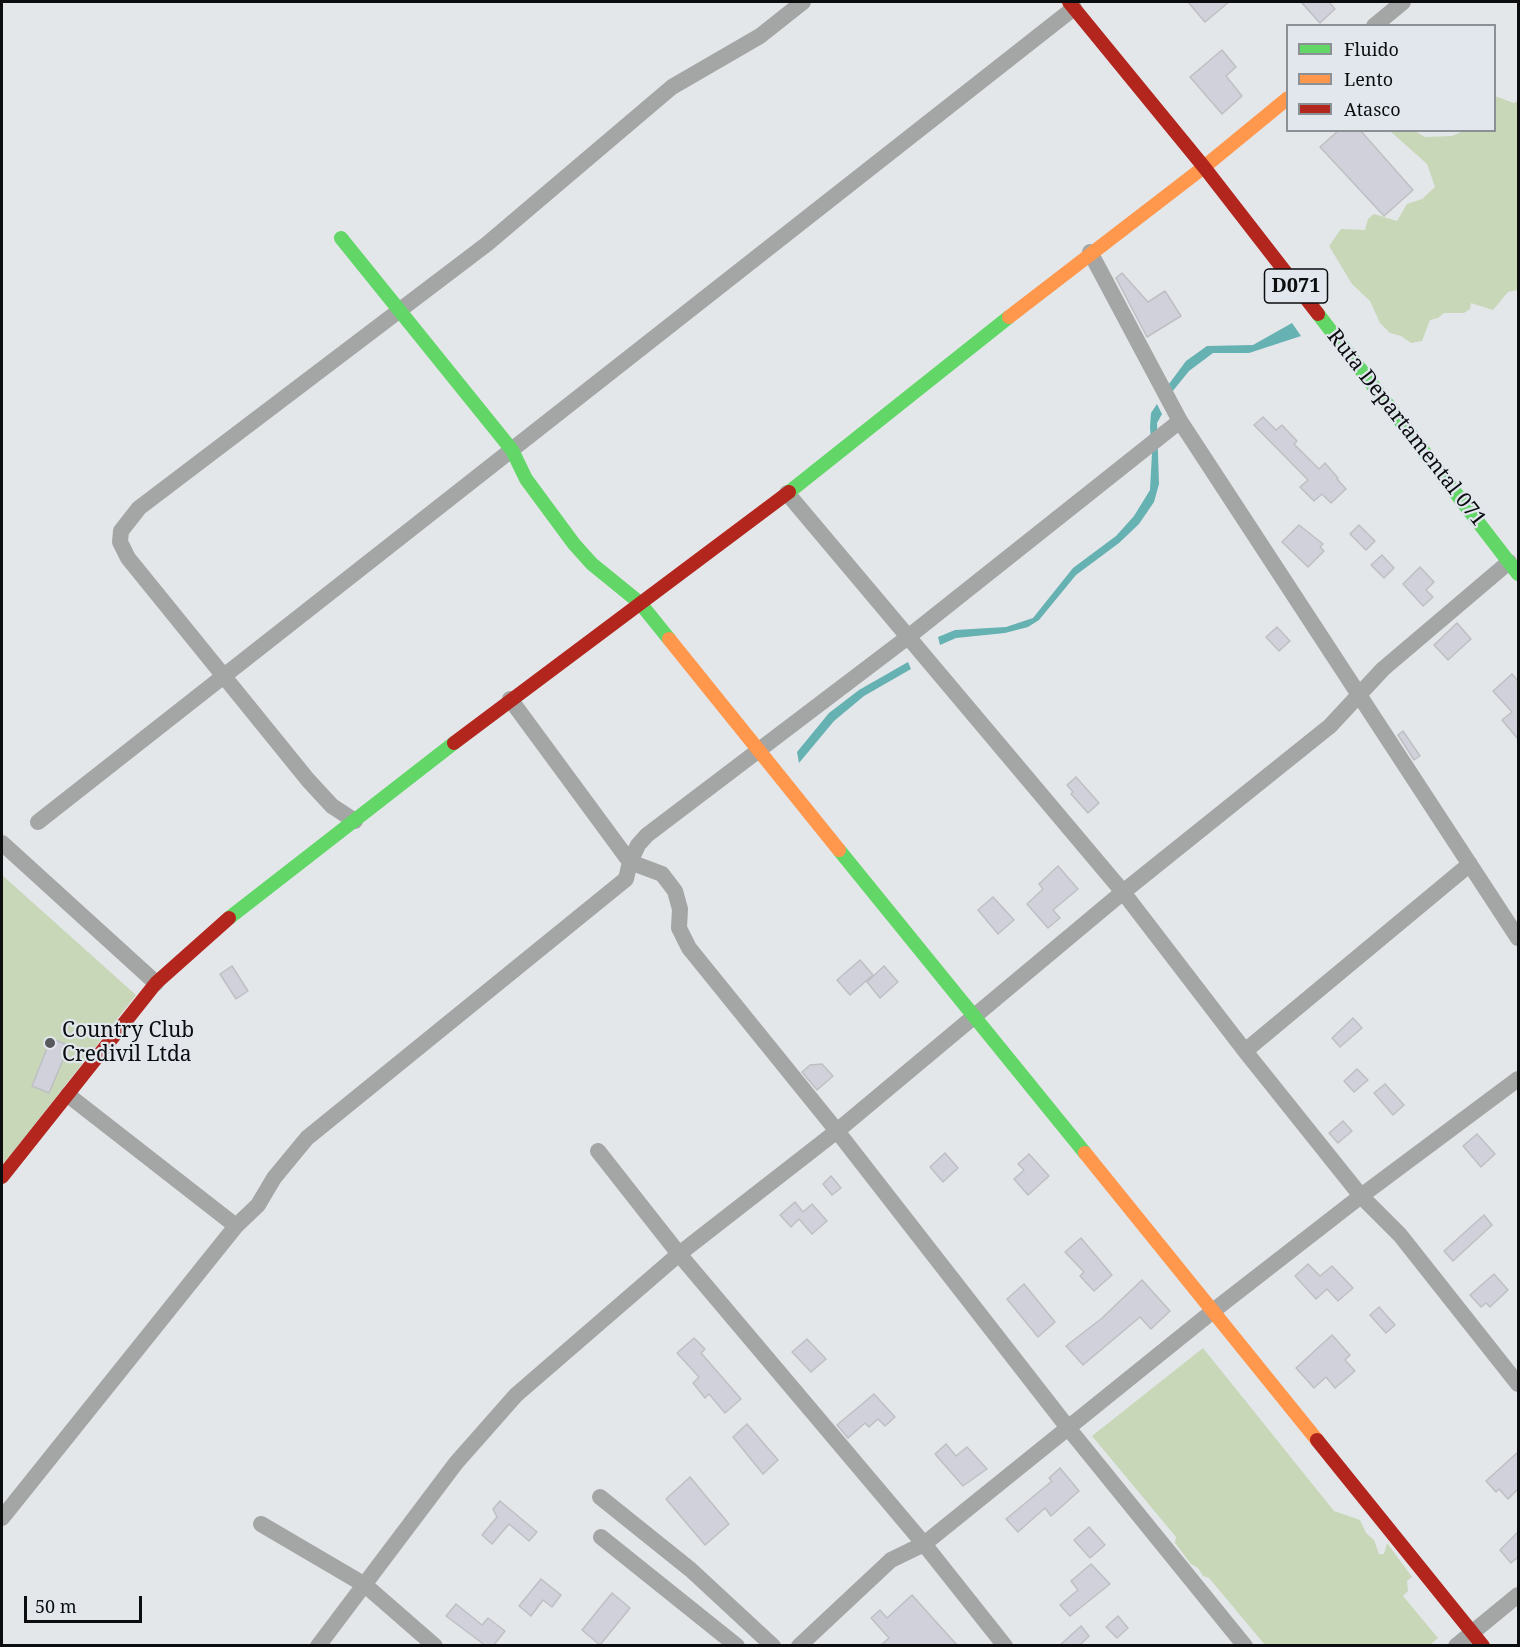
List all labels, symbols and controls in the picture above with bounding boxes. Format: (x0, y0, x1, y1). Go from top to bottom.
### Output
legend (1286, 24, 1496, 132)
text: Fluido (1344, 37, 1399, 61)
text: Lento (1344, 67, 1393, 91)
text: Atasco (1344, 97, 1401, 121)
road number: D071 (1264, 269, 1328, 303)
street label: Ruta Departamental 071 (1321, 324, 1491, 532)
place label: Country Club Credivil Ltda (62, 1018, 194, 1068)
marker: Country Club Credivil Ltda (43, 1036, 57, 1050)
scale bar (27, 1584, 146, 1622)
text: 50 m (35, 1594, 77, 1618)

